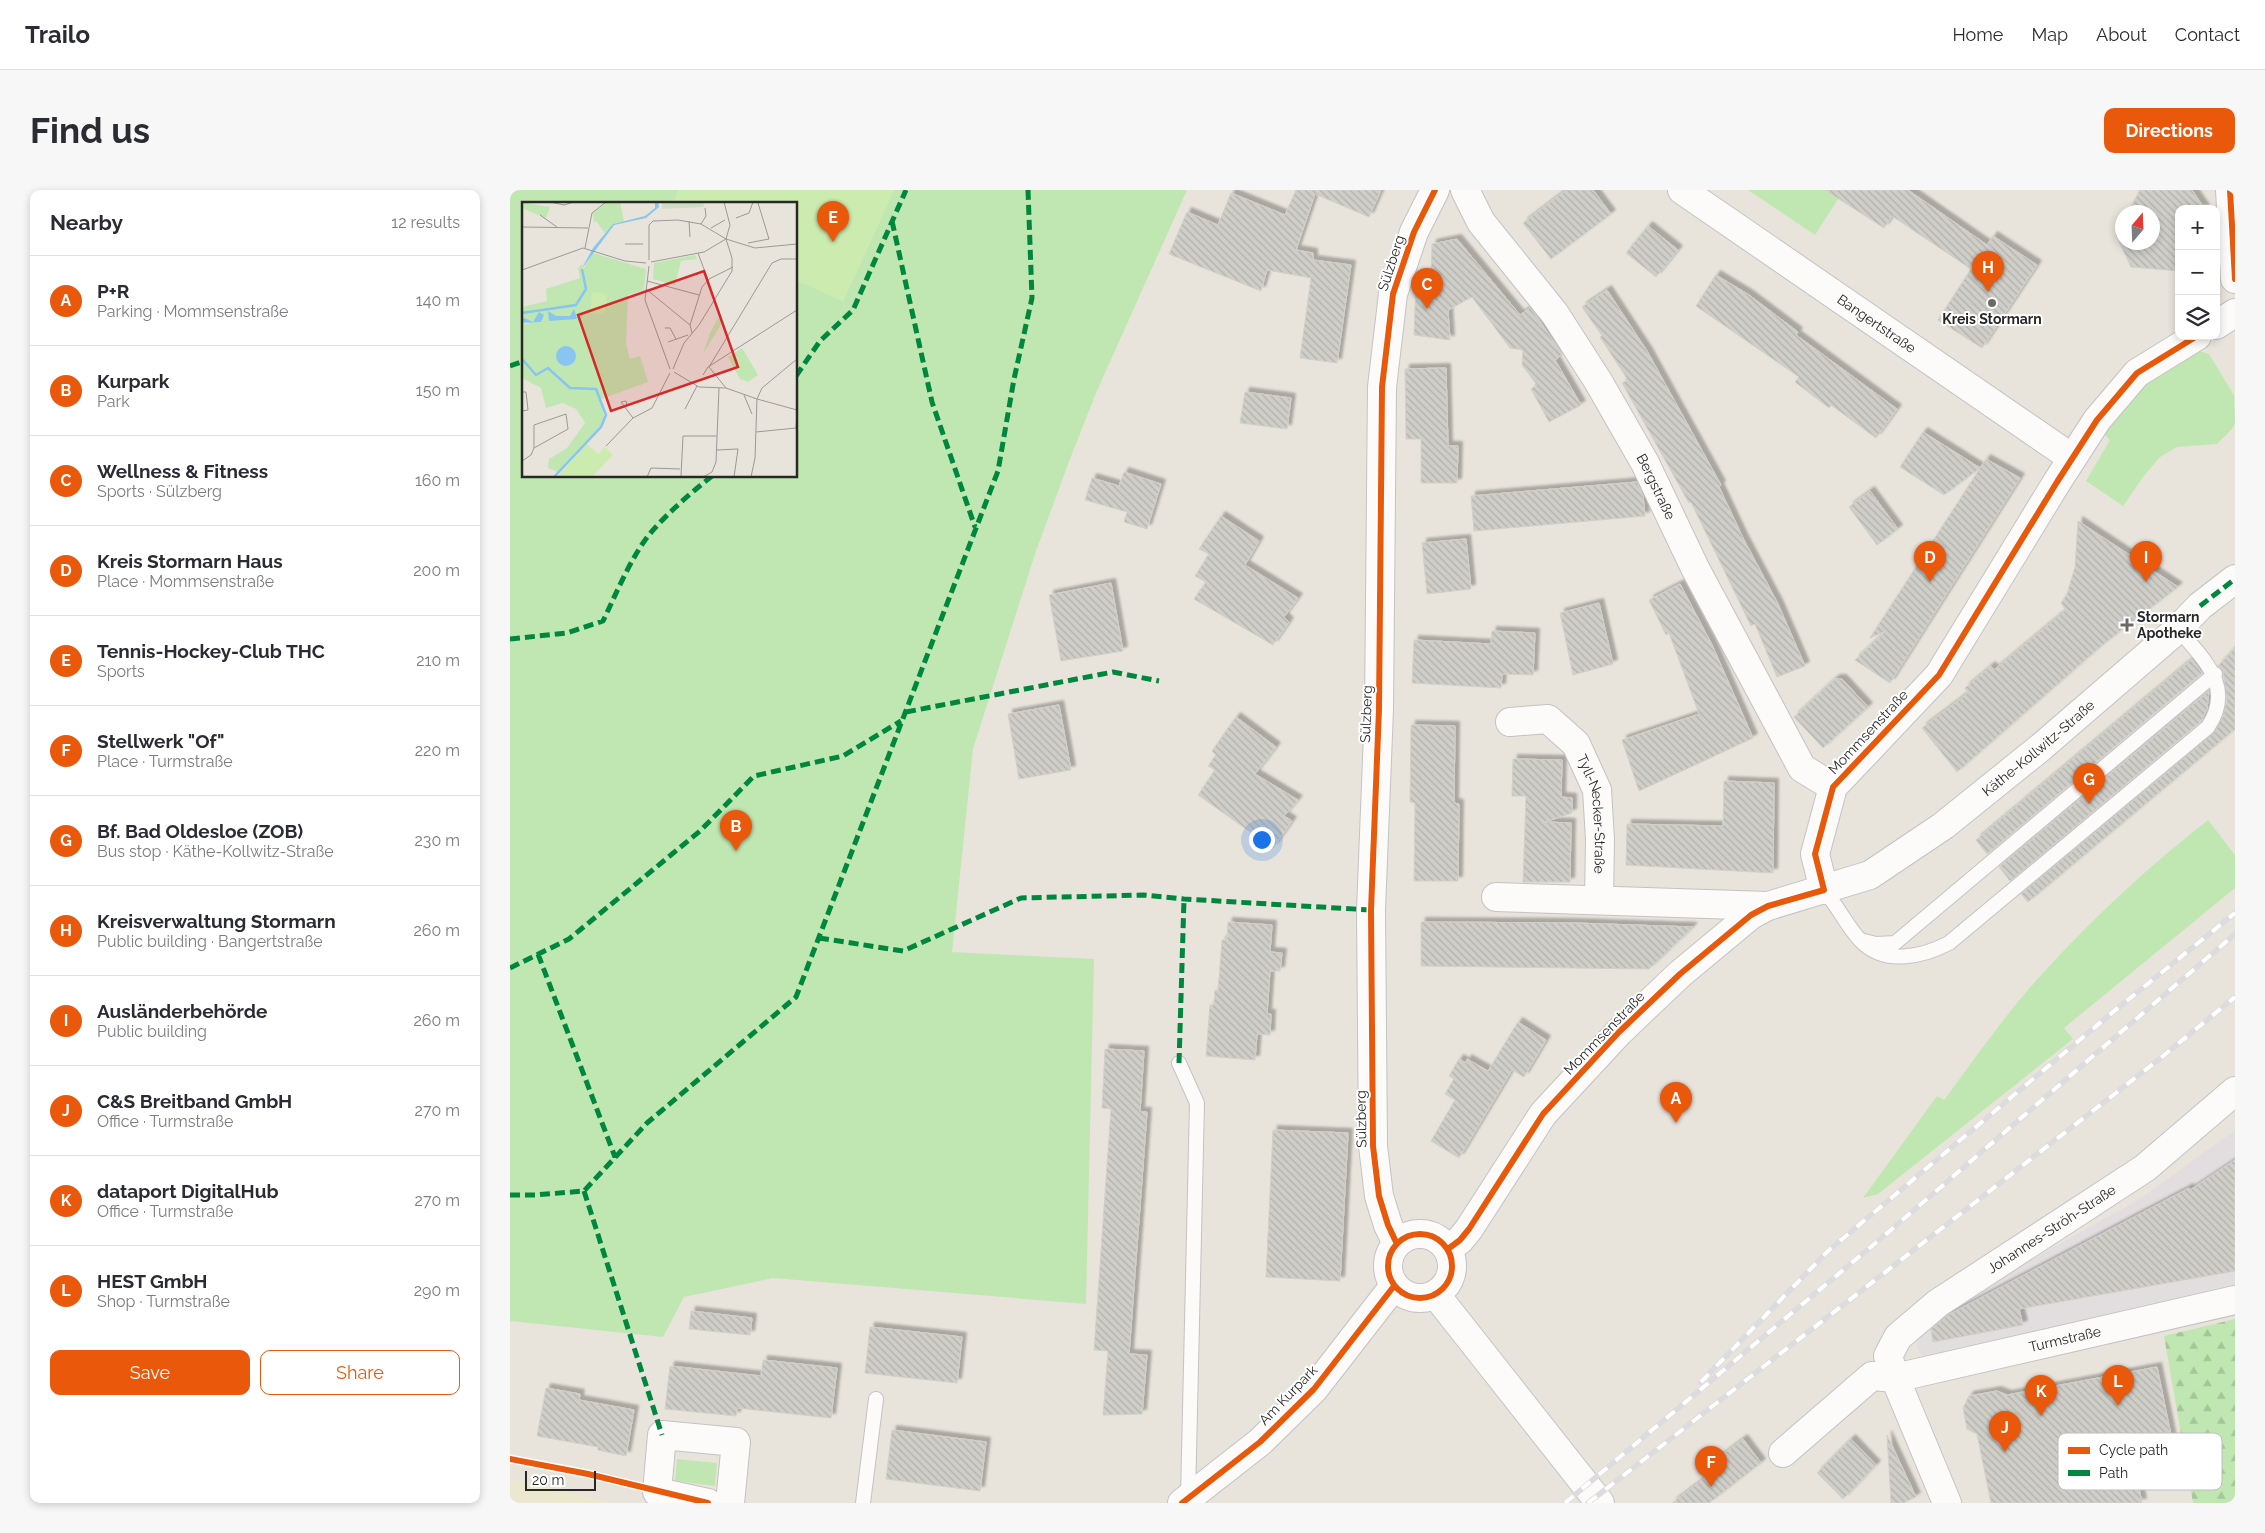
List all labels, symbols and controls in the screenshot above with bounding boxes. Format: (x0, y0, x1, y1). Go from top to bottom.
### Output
text: Trailo (25, 20, 90, 49)
text: Home (1952, 24, 2003, 45)
text: Map (2031, 24, 2068, 45)
text: About (2096, 24, 2147, 45)
text: Contact (2175, 24, 2240, 45)
button: Directions (2104, 108, 2235, 153)
text: Find us (30, 110, 150, 151)
pin: E (817, 201, 849, 242)
inset map (522, 202, 798, 478)
north arrow (2115, 205, 2160, 250)
map controls (2175, 205, 2220, 340)
button: + (2175, 205, 2220, 250)
text: Nearby (50, 210, 123, 235)
text: 12 results (391, 213, 460, 232)
street label: Sülzberg (1374, 233, 1408, 293)
button: − (2175, 250, 2220, 295)
pin: H (1972, 251, 2004, 292)
pin: C (1411, 268, 1443, 309)
text: P+R (97, 280, 129, 302)
text: A (61, 291, 71, 310)
text: 140 m (416, 291, 460, 310)
street label: Bangertstraße (1834, 291, 1919, 356)
button: layers (2175, 295, 2220, 340)
marker: Kreis Stormarn (1986, 297, 1998, 309)
text: Parking · Mommsenstraße (97, 302, 288, 321)
place label: Kreis Stormarn (1942, 311, 2042, 327)
text: Kurpark (97, 370, 169, 392)
text: B (61, 381, 71, 400)
text: 150 m (416, 381, 460, 400)
text: Park (97, 392, 130, 411)
street label: Bergstraße (1633, 451, 1679, 522)
text: Wellness & Fitness (97, 460, 268, 482)
text: C (61, 471, 71, 490)
text: 160 m (415, 471, 460, 490)
text: Sports · Sülzberg (97, 482, 222, 501)
pin: D (1914, 541, 1946, 582)
pin: I (2130, 541, 2162, 582)
text: Kreis Stormarn Haus (97, 550, 283, 572)
text: D (60, 561, 72, 580)
text: 200 m (413, 561, 460, 580)
text: Place · Mommsenstraße (97, 572, 274, 591)
place label: Stormarn Apotheke (2137, 609, 2202, 641)
marker: Stormarn Apotheke (2121, 619, 2133, 631)
text: Tennis-Hockey-Club THC (97, 640, 325, 662)
text: E (61, 651, 71, 670)
text: 210 m (416, 651, 460, 670)
text: Sports (97, 662, 145, 681)
street label: Sülzberg (1357, 685, 1375, 743)
street label: Mommsenstraße (1825, 687, 1911, 777)
street label: Käthe-Kollwitz-Straße (1979, 697, 2098, 799)
text: Stellwerk "Of" (97, 730, 225, 752)
text: F (61, 741, 71, 760)
text: 220 m (415, 741, 460, 760)
text: Place · Turmstraße (97, 752, 233, 771)
street label: Tyll-Necker-Straße (1574, 752, 1608, 874)
pin: G (2073, 763, 2105, 804)
pin: B (720, 810, 752, 851)
text: Bf. Bad Oldesloe (ZOB) (97, 820, 303, 842)
your location (1249, 827, 1275, 853)
text: G (60, 831, 72, 850)
text: 230 m (415, 831, 460, 850)
text: Bus stop · Käthe-Kollwitz-Straße (97, 842, 334, 861)
text: Kreisverwaltung Stormarn (97, 910, 336, 932)
text: H (60, 921, 72, 940)
text: 260 m (413, 921, 460, 940)
text: Public building · Bangertstraße (97, 932, 323, 951)
street label: Mommsenstraße (1560, 988, 1648, 1078)
text: Ausländerbehörde (97, 1000, 267, 1022)
text: I (64, 1011, 68, 1030)
text: 260 m (413, 1011, 460, 1030)
text: Public building (97, 1022, 207, 1041)
pin: A (1660, 1082, 1692, 1123)
text: C&S Breitband GmbH (97, 1090, 292, 1112)
street label: Sülzberg (1352, 1090, 1370, 1148)
text: J (62, 1101, 70, 1120)
text: 270 m (415, 1101, 460, 1120)
text: Office · Turmstraße (97, 1112, 233, 1131)
text: dataport DigitalHub (97, 1180, 279, 1202)
street label: Johannes-Ströh-Straße (1984, 1181, 2119, 1277)
text: K (61, 1191, 71, 1210)
text: 270 m (415, 1191, 460, 1210)
text: Office · Turmstraße (97, 1202, 233, 1221)
text: HEST GmbH (97, 1270, 207, 1292)
text: L (61, 1281, 71, 1300)
text: 290 m (414, 1281, 460, 1300)
text: Shop · Turmstraße (97, 1292, 230, 1311)
street label: Turmstraße (2027, 1323, 2102, 1355)
button: Save (50, 1350, 250, 1395)
button: Share (260, 1350, 460, 1395)
street label: Am Kurpark (1256, 1362, 1321, 1428)
pin: L (2102, 1365, 2134, 1406)
pin: K (2025, 1375, 2057, 1416)
pin: J (1989, 1411, 2021, 1452)
legend (2058, 1433, 2222, 1490)
text: Cycle path (2099, 1442, 2168, 1458)
pin: F (1695, 1446, 1727, 1487)
text: Path (2099, 1465, 2128, 1481)
scale bar (525, 1468, 596, 1491)
text: 20 m (532, 1472, 564, 1488)

